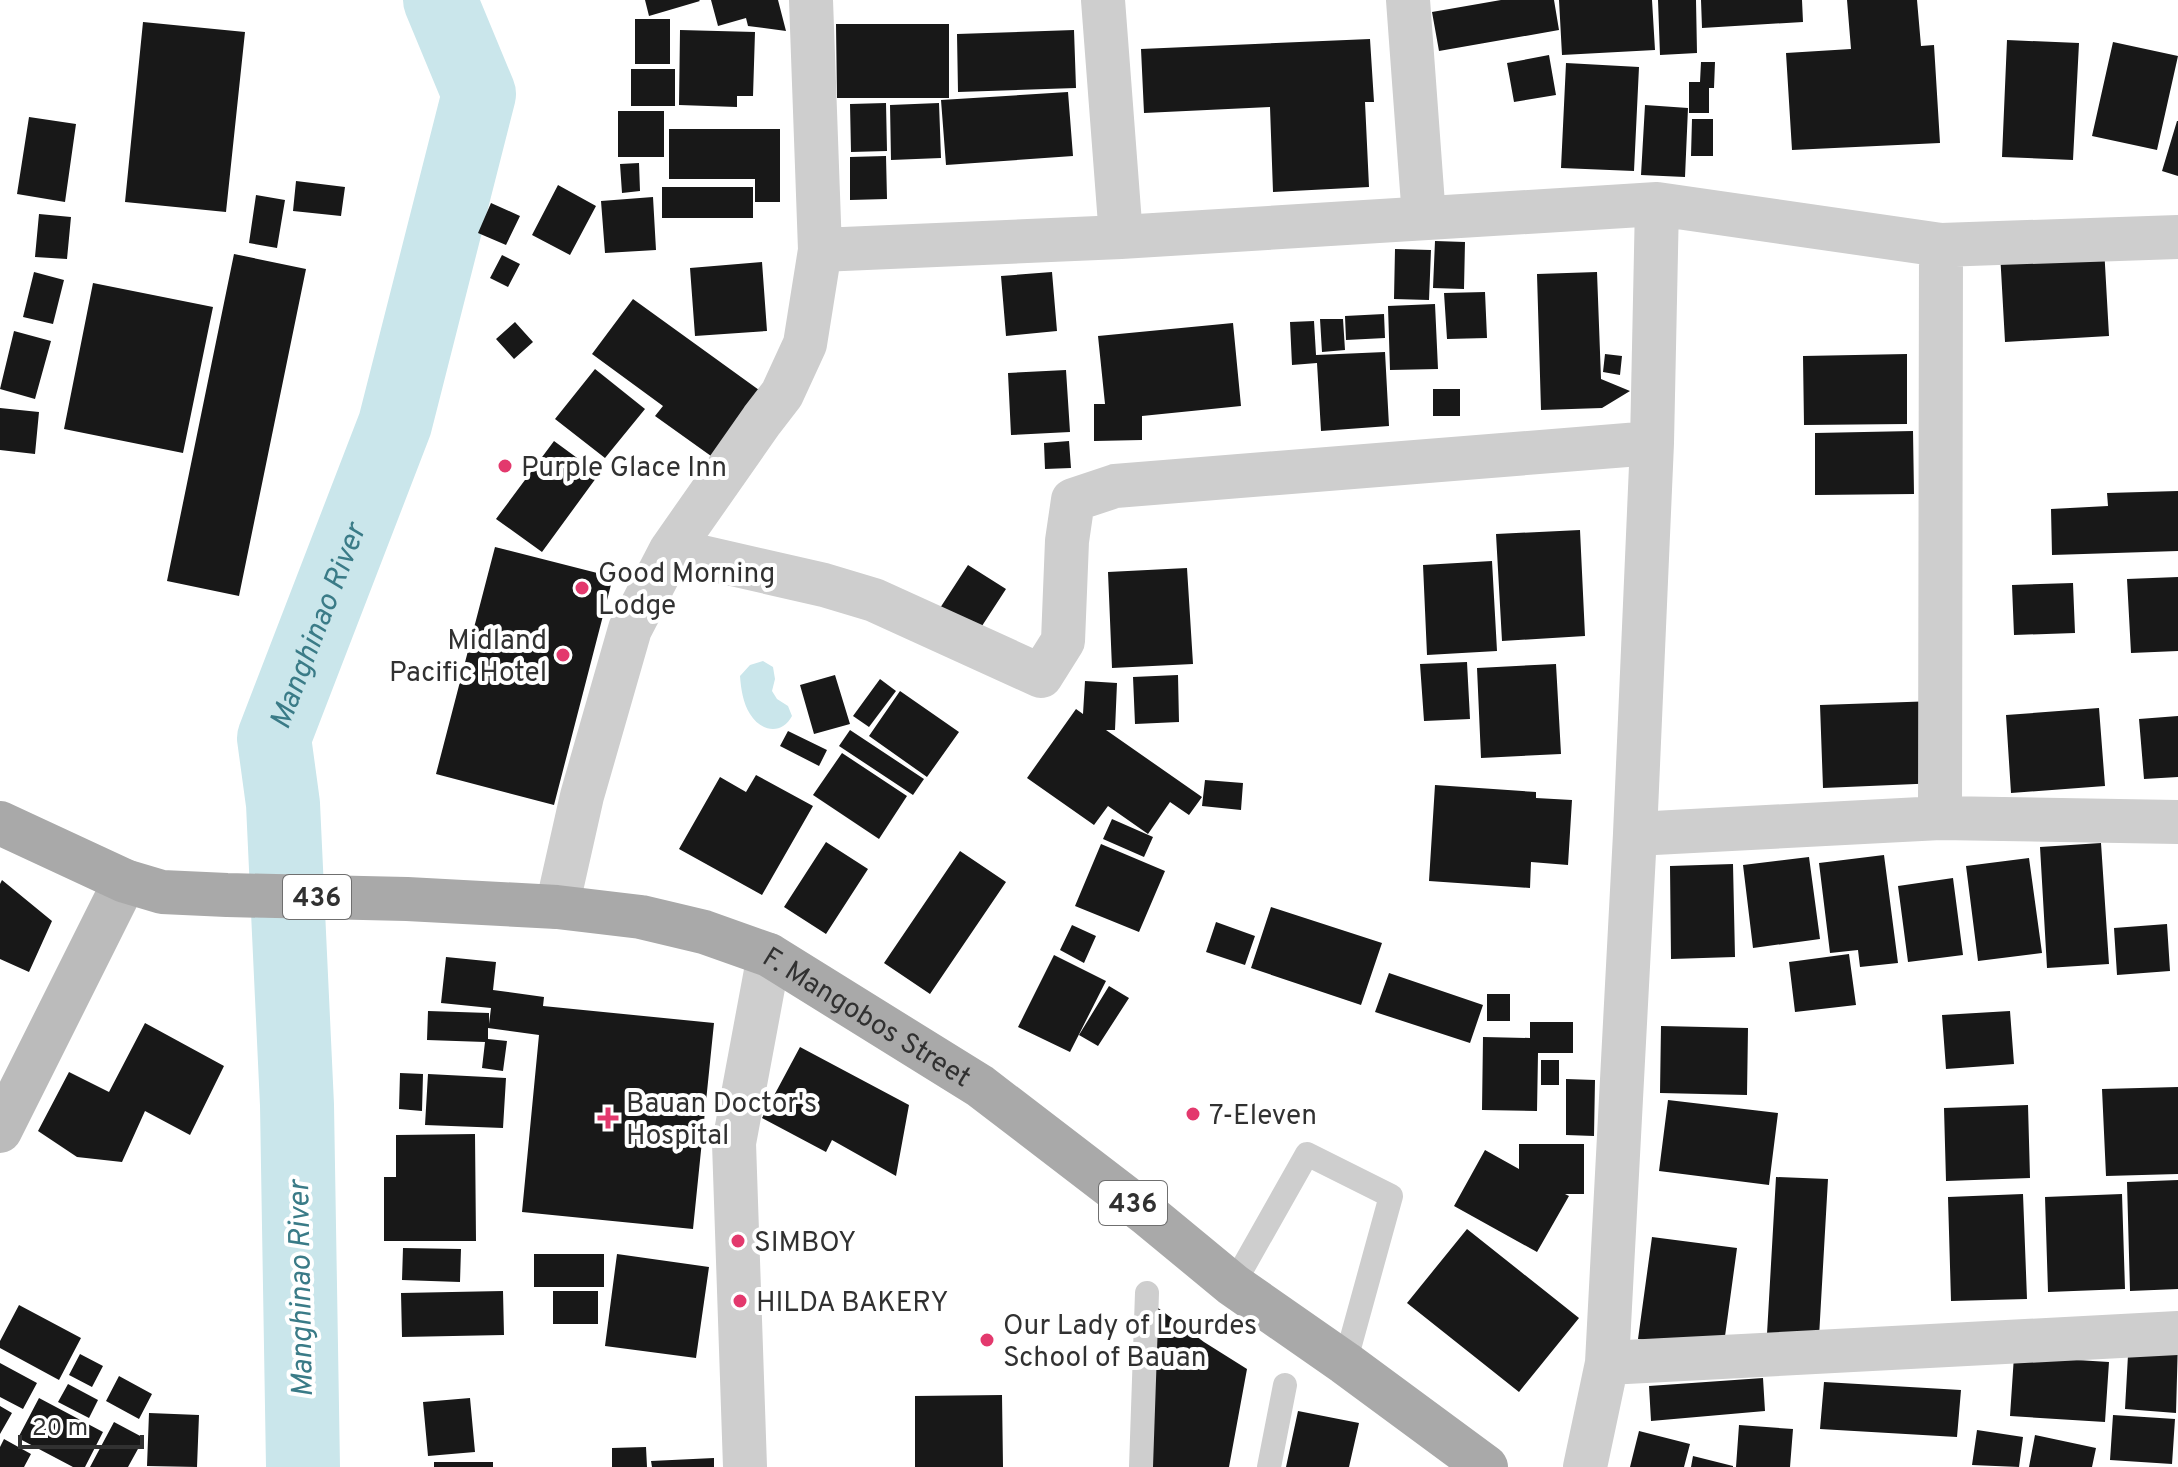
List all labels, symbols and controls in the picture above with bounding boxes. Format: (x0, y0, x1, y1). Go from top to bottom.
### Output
place label: Purple Glace Inn (521, 451, 727, 487)
marker: Purple Glace Inn (496, 457, 514, 475)
water label: Manghinao River (263, 517, 377, 735)
place label: Good Morning Lodge (598, 557, 775, 625)
marker: Good Morning Lodge (573, 579, 591, 597)
place label: Midland Pacific Hotel (389, 624, 547, 692)
marker: Midland Pacific Hotel (554, 646, 572, 664)
road number: 436 (283, 875, 351, 919)
street label: F. Mangobos Street (755, 940, 977, 1097)
place label: Bauan Doctor's Hospital (626, 1087, 817, 1155)
place label: 7-Eleven (1209, 1099, 1317, 1135)
marker: 7-Eleven (1184, 1105, 1202, 1123)
marker: Bauan Doctor's Hospital (597, 1107, 619, 1129)
water label: Manghinao River (282, 1178, 323, 1398)
road number: 436 (1099, 1181, 1167, 1225)
place label: SIMBOY (754, 1226, 856, 1262)
marker: SIMBOY (729, 1232, 747, 1250)
place label: HILDA BAKERY (756, 1286, 948, 1322)
marker: HILDA BAKERY (731, 1292, 749, 1310)
place label: Our Lady of Lourdes School of Bauan (1003, 1309, 1257, 1377)
marker: Our Lady of Lourdes School of Bauan (978, 1331, 996, 1349)
scale bar (20, 1399, 142, 1449)
text: 20 m (32, 1414, 88, 1444)

